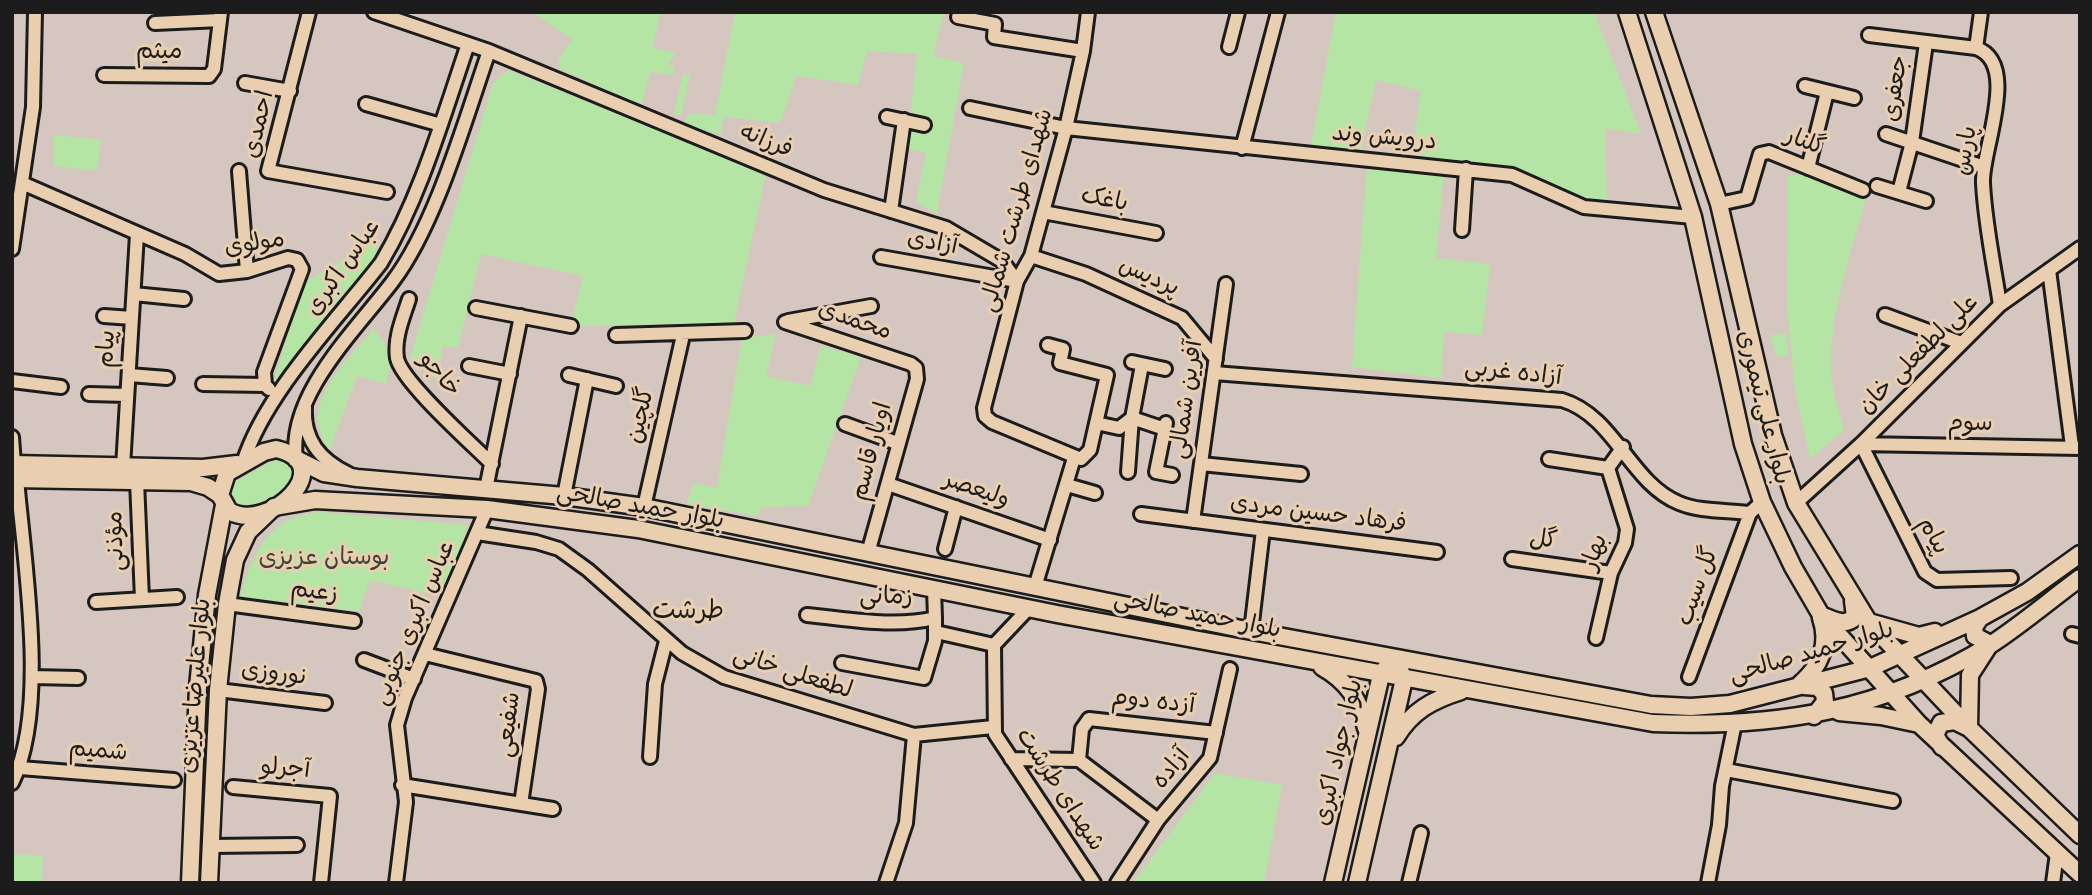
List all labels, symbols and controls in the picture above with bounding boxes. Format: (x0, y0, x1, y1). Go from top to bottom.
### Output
street label: میثم (136, 40, 182, 68)
street label: جعفری (1879, 54, 1917, 124)
street label: احمدی (239, 88, 283, 162)
street label: شهدای طرشت شمالی (976, 106, 1062, 316)
street label: فرزانه (734, 119, 796, 167)
street label: درویش‌ وند (1330, 121, 1438, 159)
street label: گلنار (1780, 123, 1828, 165)
street label: پارس (1950, 124, 1986, 178)
street label: باغک (1078, 183, 1130, 221)
street label: عباس اکبری (301, 215, 389, 323)
street label: آزادی (905, 226, 959, 264)
street label: مولوی (223, 227, 287, 265)
street label: پردیس (1113, 253, 1183, 305)
street label: علی لطفعلی خان (1854, 290, 1986, 422)
street label: محمدی (813, 297, 895, 349)
street label: بلوار علی تیموری (1728, 328, 1794, 488)
street label: پیام (94, 329, 124, 369)
street label: آفرین شمالی (1166, 339, 1212, 461)
street label: خاجو (411, 348, 465, 404)
street label: آزاده غربی (1463, 356, 1563, 394)
street label: گلچین (623, 385, 663, 447)
street label: اویار قاسم (847, 400, 901, 504)
street label: سوم (1947, 412, 1993, 440)
street label: ولیعصر (939, 467, 1013, 517)
street label: بلوار حمید صالحی (554, 480, 726, 538)
street label: فرهاد حسین مردی (1228, 491, 1408, 541)
street label: مؤذنی (103, 510, 133, 572)
street label: پیام (1909, 513, 1953, 561)
street label: گل (1527, 526, 1559, 558)
street label: بهار (1577, 531, 1617, 575)
street label: عباس اکبری جنوبی (368, 537, 464, 711)
street label: گل سیب (1672, 543, 1728, 631)
park label: بوستان عزیزی (258, 546, 390, 574)
street label: زعیم (289, 577, 339, 611)
street label: زمانی (859, 584, 913, 614)
street label: بلوار حمید صالحی (1111, 587, 1283, 647)
street label: بلوار علیرضا عزیزی (176, 597, 220, 775)
district label: طرشت (652, 598, 724, 630)
street label: بلوار حمید صالحی (1727, 618, 1897, 692)
street label: لطفعلی خانی (729, 642, 855, 708)
street label: نوروزی (239, 658, 309, 694)
street label: بلوار جواد اکبری (1310, 677, 1372, 829)
street label: آزده دوم (1110, 685, 1196, 723)
street label: شفیعی (493, 691, 529, 759)
street label: شهدای طرشت (1007, 724, 1109, 858)
street label: شمیم (67, 736, 129, 770)
street label: آزاده (1148, 744, 1198, 796)
street label: آجرلو (259, 754, 311, 788)

